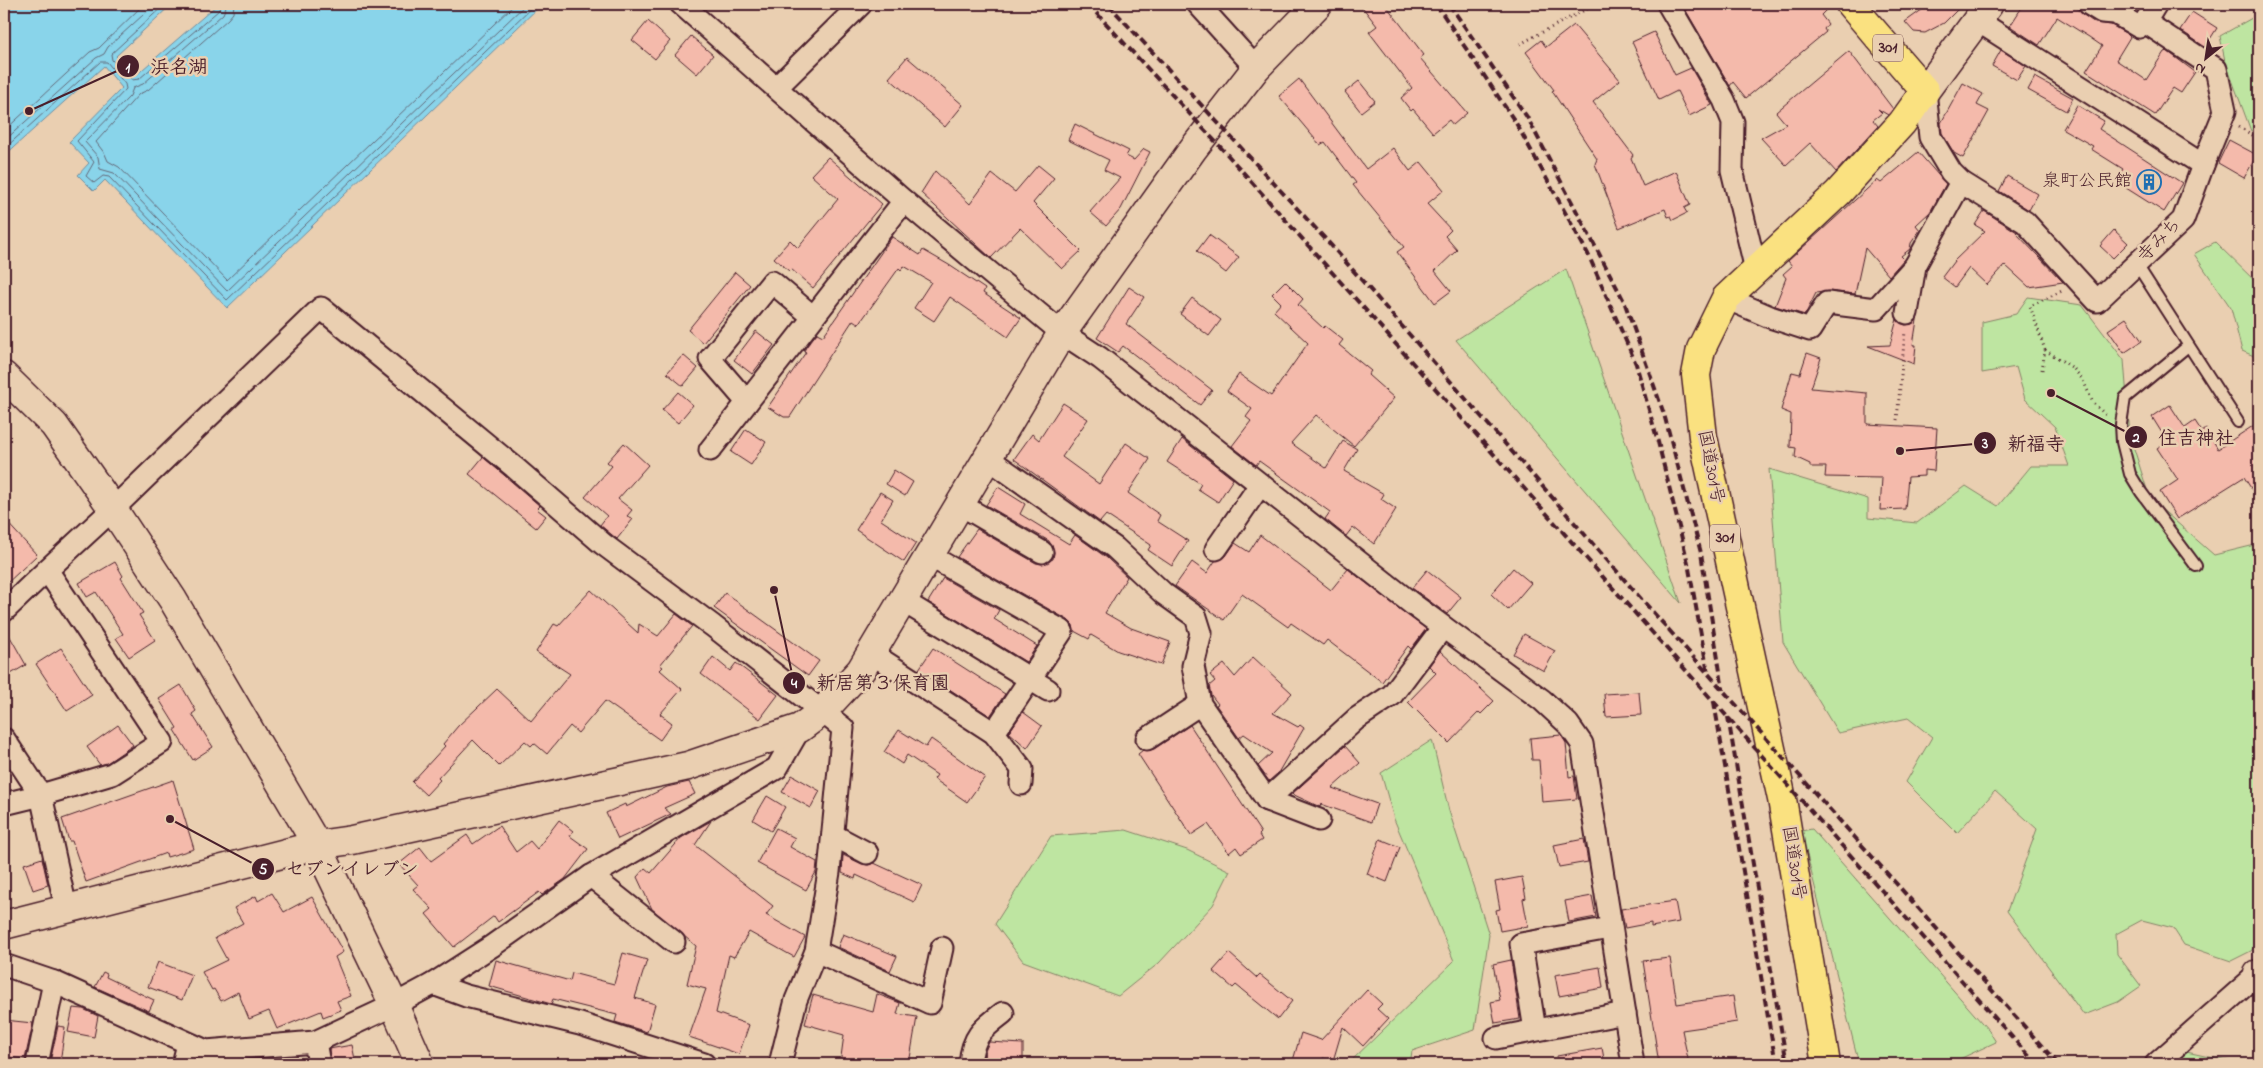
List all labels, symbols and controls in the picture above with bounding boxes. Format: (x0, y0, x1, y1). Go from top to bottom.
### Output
north arrow (2180, 32, 2230, 82)
road number: 301 (1873, 34, 1903, 62)
callout: 浜名湖 (116, 49, 218, 83)
text: 浜名湖 (150, 55, 208, 82)
text: 1 (126, 57, 131, 79)
text: N (2191, 57, 2210, 79)
place label: 泉町公民館 (2042, 169, 2132, 195)
building icon: 泉町公民館 (2136, 169, 2162, 195)
street label: 寺みち (2132, 213, 2188, 269)
callout: 住吉神社 (2123, 420, 2244, 454)
callout: 新福寺 (1972, 426, 2074, 460)
text: 住吉神社 (2158, 426, 2234, 453)
text: 2 (2131, 427, 2140, 449)
street label: 国道301号 (1690, 428, 1730, 506)
text: 新福寺 (2007, 432, 2065, 459)
text: 3 (1981, 433, 1988, 455)
road number: 301 (1710, 524, 1740, 552)
callout: 新居第３保育園 (782, 666, 960, 700)
text: 新居第３保育園 (816, 671, 950, 698)
text: 4 (790, 673, 798, 695)
street label: 国道301号 (1774, 824, 1812, 902)
callout: セブンイレブン (251, 852, 429, 886)
text: セブンイレブン (285, 857, 419, 884)
text: 5 (259, 859, 268, 881)

